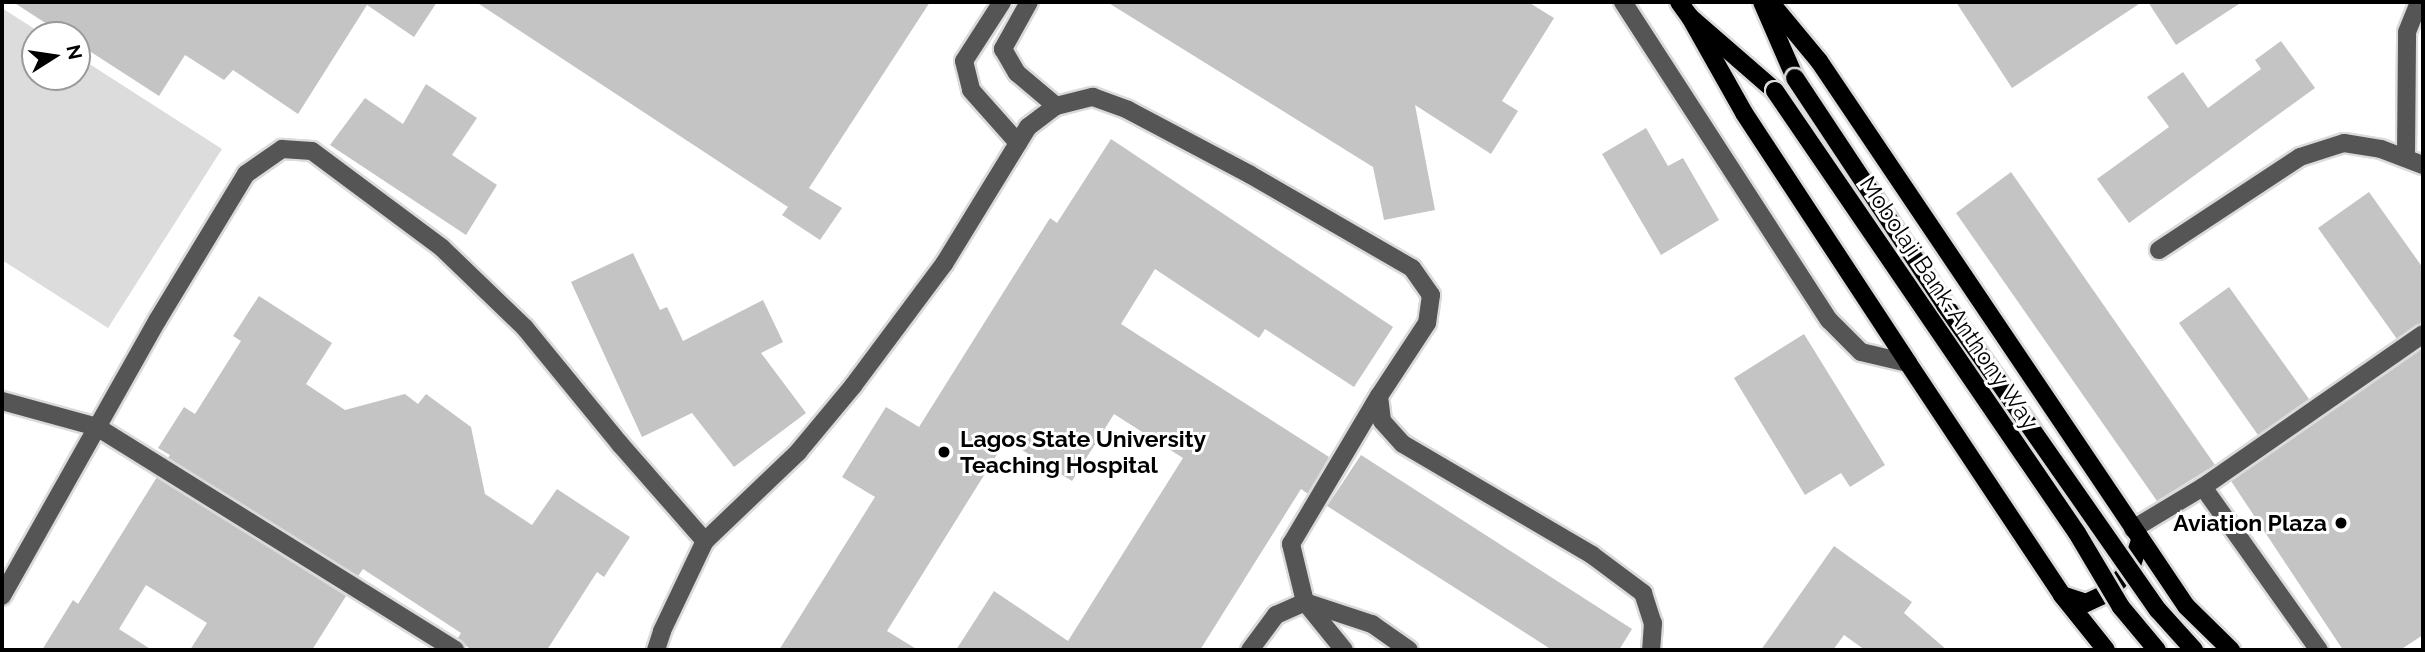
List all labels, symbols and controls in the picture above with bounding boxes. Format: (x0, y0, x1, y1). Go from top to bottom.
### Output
north arrow (21, 21, 91, 91)
text: N (62, 43, 87, 61)
street label: Mobolaji Bank-Anthony Way (1853, 171, 2045, 435)
place label: Lagos State University Teaching Hospital (960, 425, 1206, 479)
marker: Lagos State University Teaching Hospital (934, 442, 954, 462)
place label: Aviation Plaza (2173, 509, 2327, 537)
marker: Aviation Plaza (2333, 515, 2349, 531)

